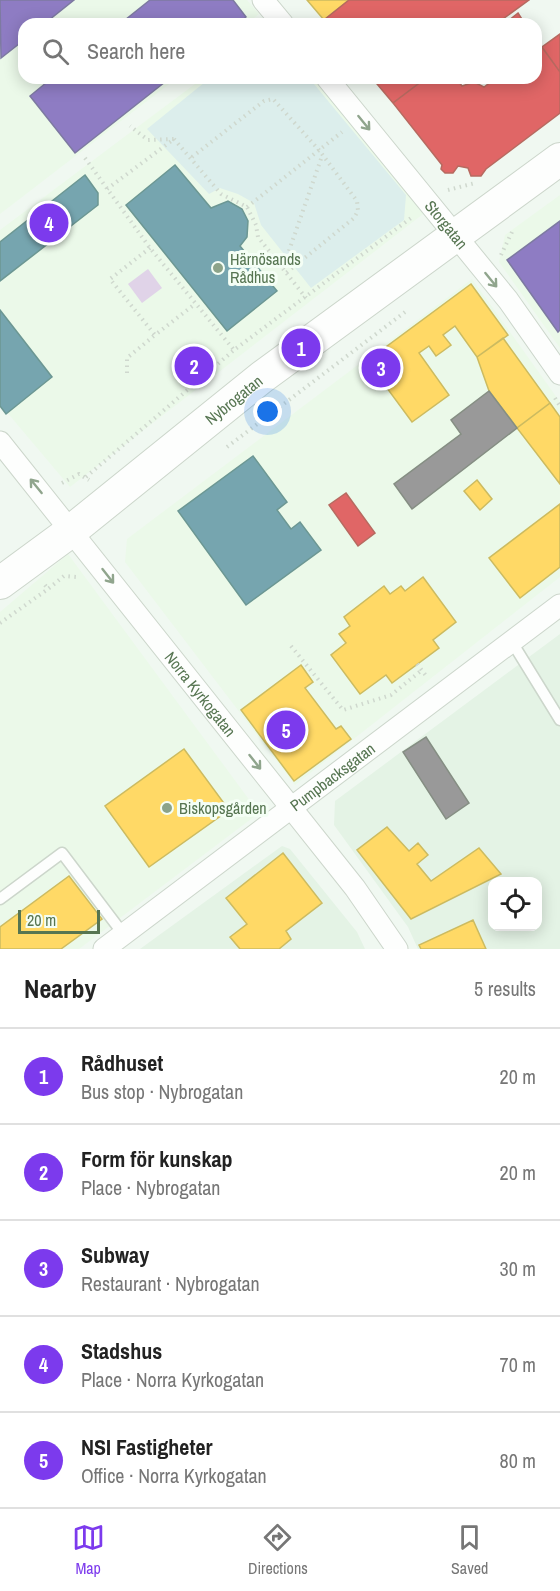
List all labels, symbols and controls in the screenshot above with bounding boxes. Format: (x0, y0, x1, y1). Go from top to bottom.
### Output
search box (18, 18, 542, 84)
icon: search (39, 35, 72, 68)
text: Search here (87, 36, 185, 66)
one-way arrow (357, 115, 370, 131)
street label: Storgatan (420, 195, 473, 253)
pin: 4 (29, 200, 68, 246)
place label: Härnösands Rådhus (230, 248, 301, 288)
marker: Härnösands Rådhus (211, 261, 225, 275)
one-way arrow (484, 272, 498, 287)
pin: 1 (282, 326, 320, 370)
pin: 2 (174, 344, 214, 388)
pin: 3 (362, 346, 400, 391)
street label: Nybrogatan (200, 370, 267, 430)
your location (253, 397, 282, 426)
one-way arrow (29, 478, 42, 494)
one-way arrow (101, 568, 114, 584)
street label: Norra Kyrkogatan (160, 647, 241, 741)
pin: 5 (266, 708, 306, 752)
street label: Pumpbacksgatan (285, 737, 379, 816)
one-way arrow (248, 754, 262, 769)
place label: Biskopsgården (179, 797, 267, 819)
marker: Biskopsgården (160, 801, 174, 815)
map controls (488, 877, 542, 931)
button: locate (488, 877, 542, 931)
scale bar (18, 907, 100, 935)
text: 20 m (27, 909, 56, 931)
text: Nearby (24, 971, 96, 1006)
text: 5 results (474, 975, 536, 1002)
text: Rådhuset (81, 1048, 163, 1078)
text: 1 (39, 1063, 48, 1090)
text: 20 m (500, 1063, 536, 1090)
text: Bus stop · Nybrogatan (81, 1078, 243, 1105)
text: Form för kunskap (81, 1144, 233, 1174)
text: 2 (39, 1159, 48, 1186)
text: 20 m (500, 1159, 536, 1186)
text: Place · Nybrogatan (81, 1174, 220, 1201)
text: Subway (81, 1240, 149, 1270)
text: 3 (39, 1255, 48, 1282)
text: 30 m (500, 1255, 536, 1282)
text: Restaurant · Nybrogatan (81, 1270, 260, 1297)
text: Stadshus (81, 1336, 162, 1366)
text: 4 (39, 1351, 48, 1378)
text: 70 m (500, 1351, 536, 1378)
text: Place · Norra Kyrkogatan (81, 1366, 264, 1393)
text: NSI Fastigheter (81, 1432, 212, 1462)
text: 5 (39, 1447, 48, 1474)
text: 80 m (500, 1447, 536, 1474)
text: Office · Norra Kyrkogatan (81, 1462, 267, 1489)
tab: Map (72, 1521, 105, 1579)
tab: Directions (248, 1521, 308, 1579)
tab: Saved (451, 1521, 488, 1579)

